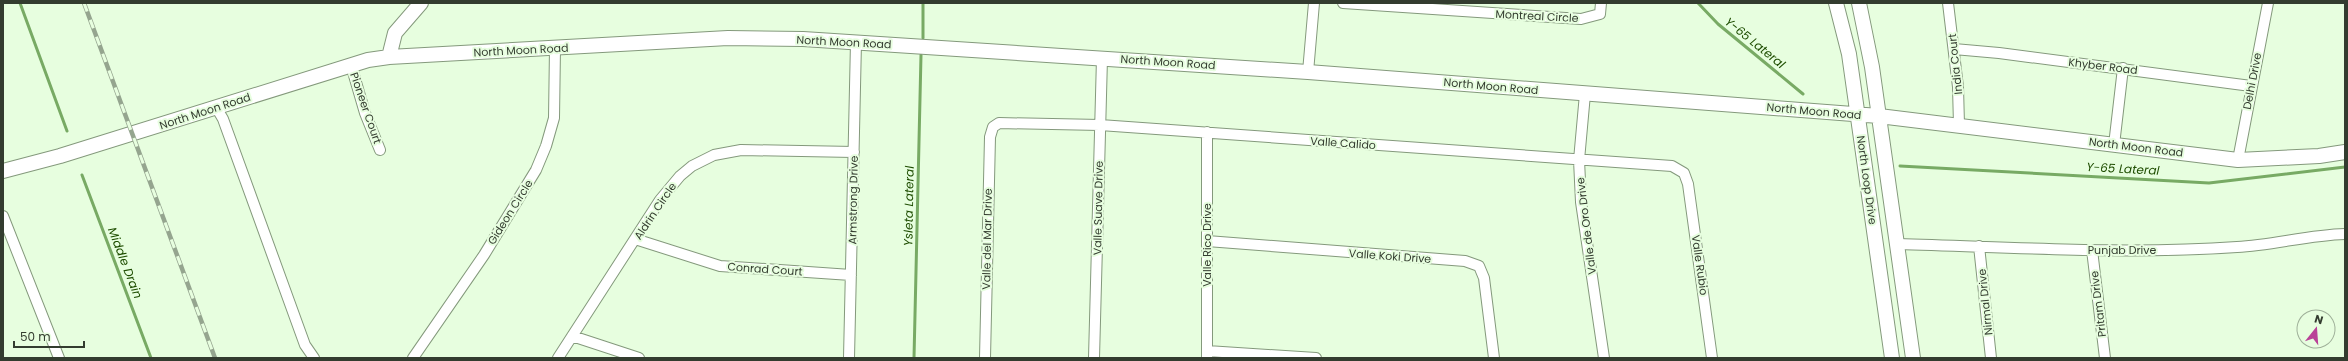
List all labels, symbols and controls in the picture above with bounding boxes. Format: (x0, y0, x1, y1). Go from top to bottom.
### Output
street label: Montreal Circle (1495, 6, 1579, 26)
water label: Y-65 Lateral (1722, 13, 1789, 72)
street label: North Moon Road (796, 32, 892, 52)
street label: India Court (1944, 33, 1966, 95)
street label: North Moon Road (473, 40, 569, 60)
street label: North Moon Road (1120, 51, 1216, 73)
street label: Delhi Drive (2239, 51, 2265, 111)
street label: Khyber Road (2067, 54, 2139, 78)
street label: Pioneer Court (346, 70, 386, 146)
street label: North Moon Road (1443, 74, 1539, 98)
street label: North Moon Road (157, 89, 253, 133)
street label: North Moon Road (1766, 99, 1862, 123)
street label: Valle Calido (1310, 133, 1376, 153)
street label: North Moon Road (2088, 133, 2184, 161)
street label: North Loop Drive (1853, 135, 1881, 226)
street label: Armstrong Drive (844, 155, 862, 245)
water label: Y-65 Lateral (2086, 158, 2160, 179)
street label: Valle Suave Drive (1089, 160, 1107, 255)
water label: Ysleta Lateral (899, 166, 918, 246)
street label: Gideon Circle (484, 176, 536, 248)
street label: Valle de Oro Drive (1572, 176, 1600, 275)
street label: Aldrin Circle (630, 179, 680, 243)
street label: Valle del Mar Drive (978, 188, 996, 290)
street label: Valle Rico Drive (1199, 203, 1215, 287)
water label: Middle Drain (104, 225, 147, 301)
street label: Valle Rubio (1688, 234, 1712, 296)
street label: Punjab Drive (2088, 242, 2156, 258)
street label: Valle Koki Drive (1348, 245, 1432, 267)
street label: Conrad Court (727, 258, 803, 280)
street label: Nirmal Drive (1974, 268, 1996, 336)
street label: Pritam Drive (2086, 270, 2110, 338)
north arrow (2296, 309, 2336, 349)
text: N (2313, 311, 2325, 328)
scale bar (14, 323, 84, 349)
text: 50 m (20, 328, 51, 345)

